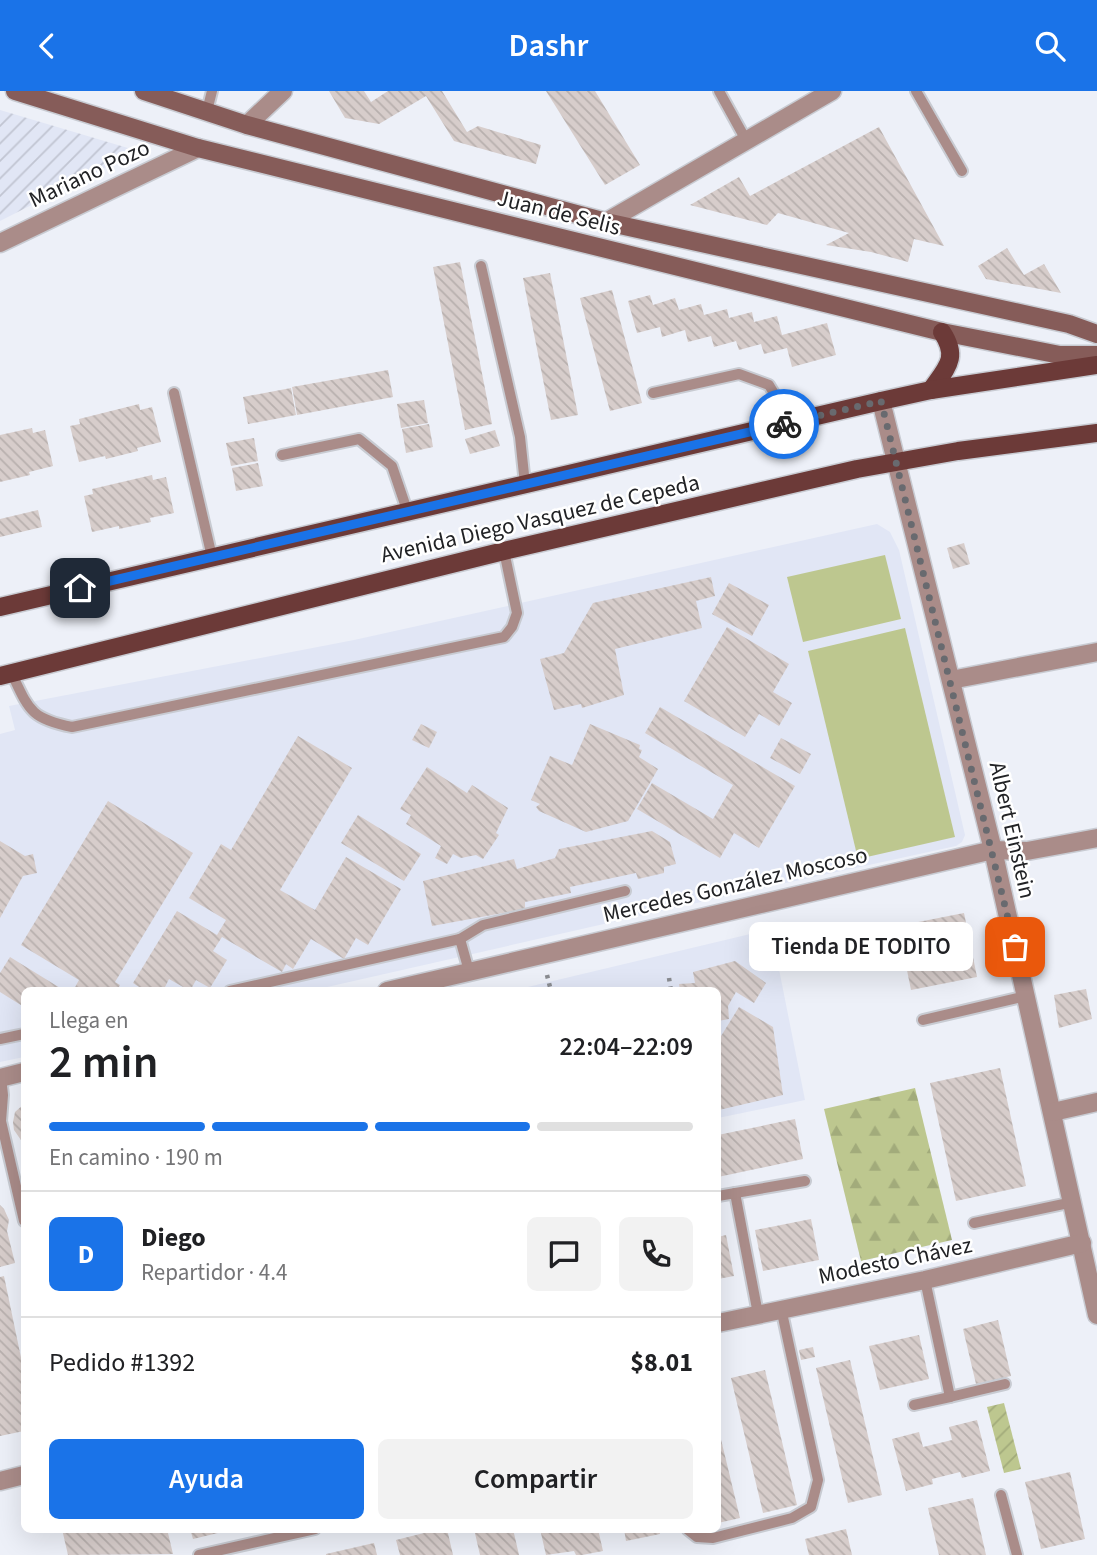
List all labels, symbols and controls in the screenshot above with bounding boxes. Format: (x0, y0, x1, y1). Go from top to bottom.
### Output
text: Dashr (508, 23, 589, 69)
icon: back (28, 27, 66, 65)
icon: search (1031, 27, 1069, 65)
street label: Mariano Pozo (23, 131, 155, 216)
street label: Juan de Selis (494, 181, 624, 244)
courier (749, 389, 819, 459)
icon: bike (765, 405, 803, 443)
street label: Avenida Diego Vasquez de Cepeda (377, 466, 703, 571)
pin (50, 558, 110, 618)
icon: home (61, 569, 99, 607)
street label: Albert Einstein (981, 758, 1044, 902)
street label: Mercedes González Moscoso (600, 838, 871, 931)
pin (985, 917, 1045, 977)
callout: Tienda DE TODITO (749, 923, 973, 971)
icon: bag (996, 928, 1034, 966)
text: Tienda DE TODITO (771, 930, 951, 963)
text: Llega en (49, 1004, 129, 1037)
text: 22:04–22:09 (560, 1028, 693, 1065)
text: 2 min (49, 1030, 158, 1095)
text: En camino · 190 m (49, 1141, 223, 1174)
button: chat (527, 1217, 601, 1291)
button: phone (619, 1217, 693, 1291)
text: Diego (141, 1219, 206, 1256)
street label: Modesto Chávez (815, 1228, 975, 1293)
text: D (78, 1236, 94, 1273)
text: Repartidor · 4.4 (141, 1256, 287, 1289)
text: Pedido #1392 (49, 1344, 195, 1381)
text: $8.01 (630, 1344, 693, 1381)
button: Ayuda (49, 1439, 364, 1519)
button: Compartir (378, 1439, 693, 1519)

